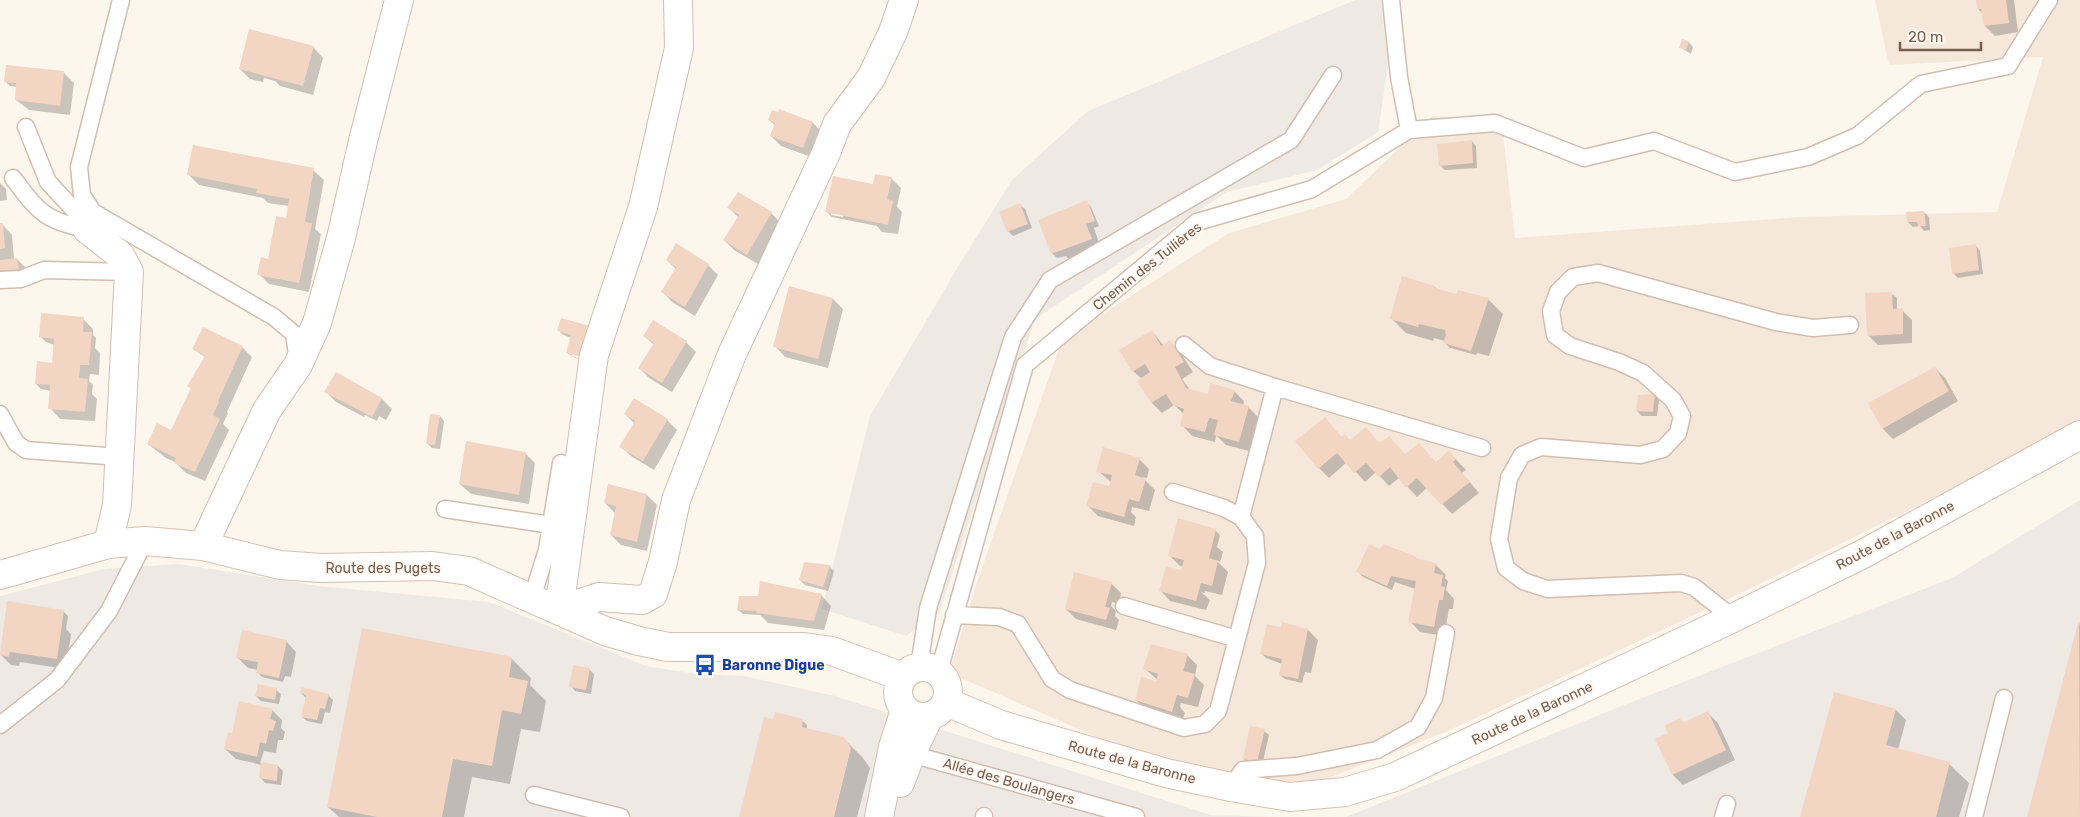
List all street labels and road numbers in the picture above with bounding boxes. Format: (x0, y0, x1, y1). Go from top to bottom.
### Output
street label: Chemin des Tuilières (1089, 219, 1205, 314)
street label: Route de la Baronne (1833, 497, 1957, 574)
street label: Route des Pugets (325, 560, 441, 577)
street label: Route de la Baronne (1469, 678, 1596, 749)
street label: Route de la Baronne (1066, 737, 1198, 788)
street label: Allée des Boulangers (941, 755, 1077, 808)

